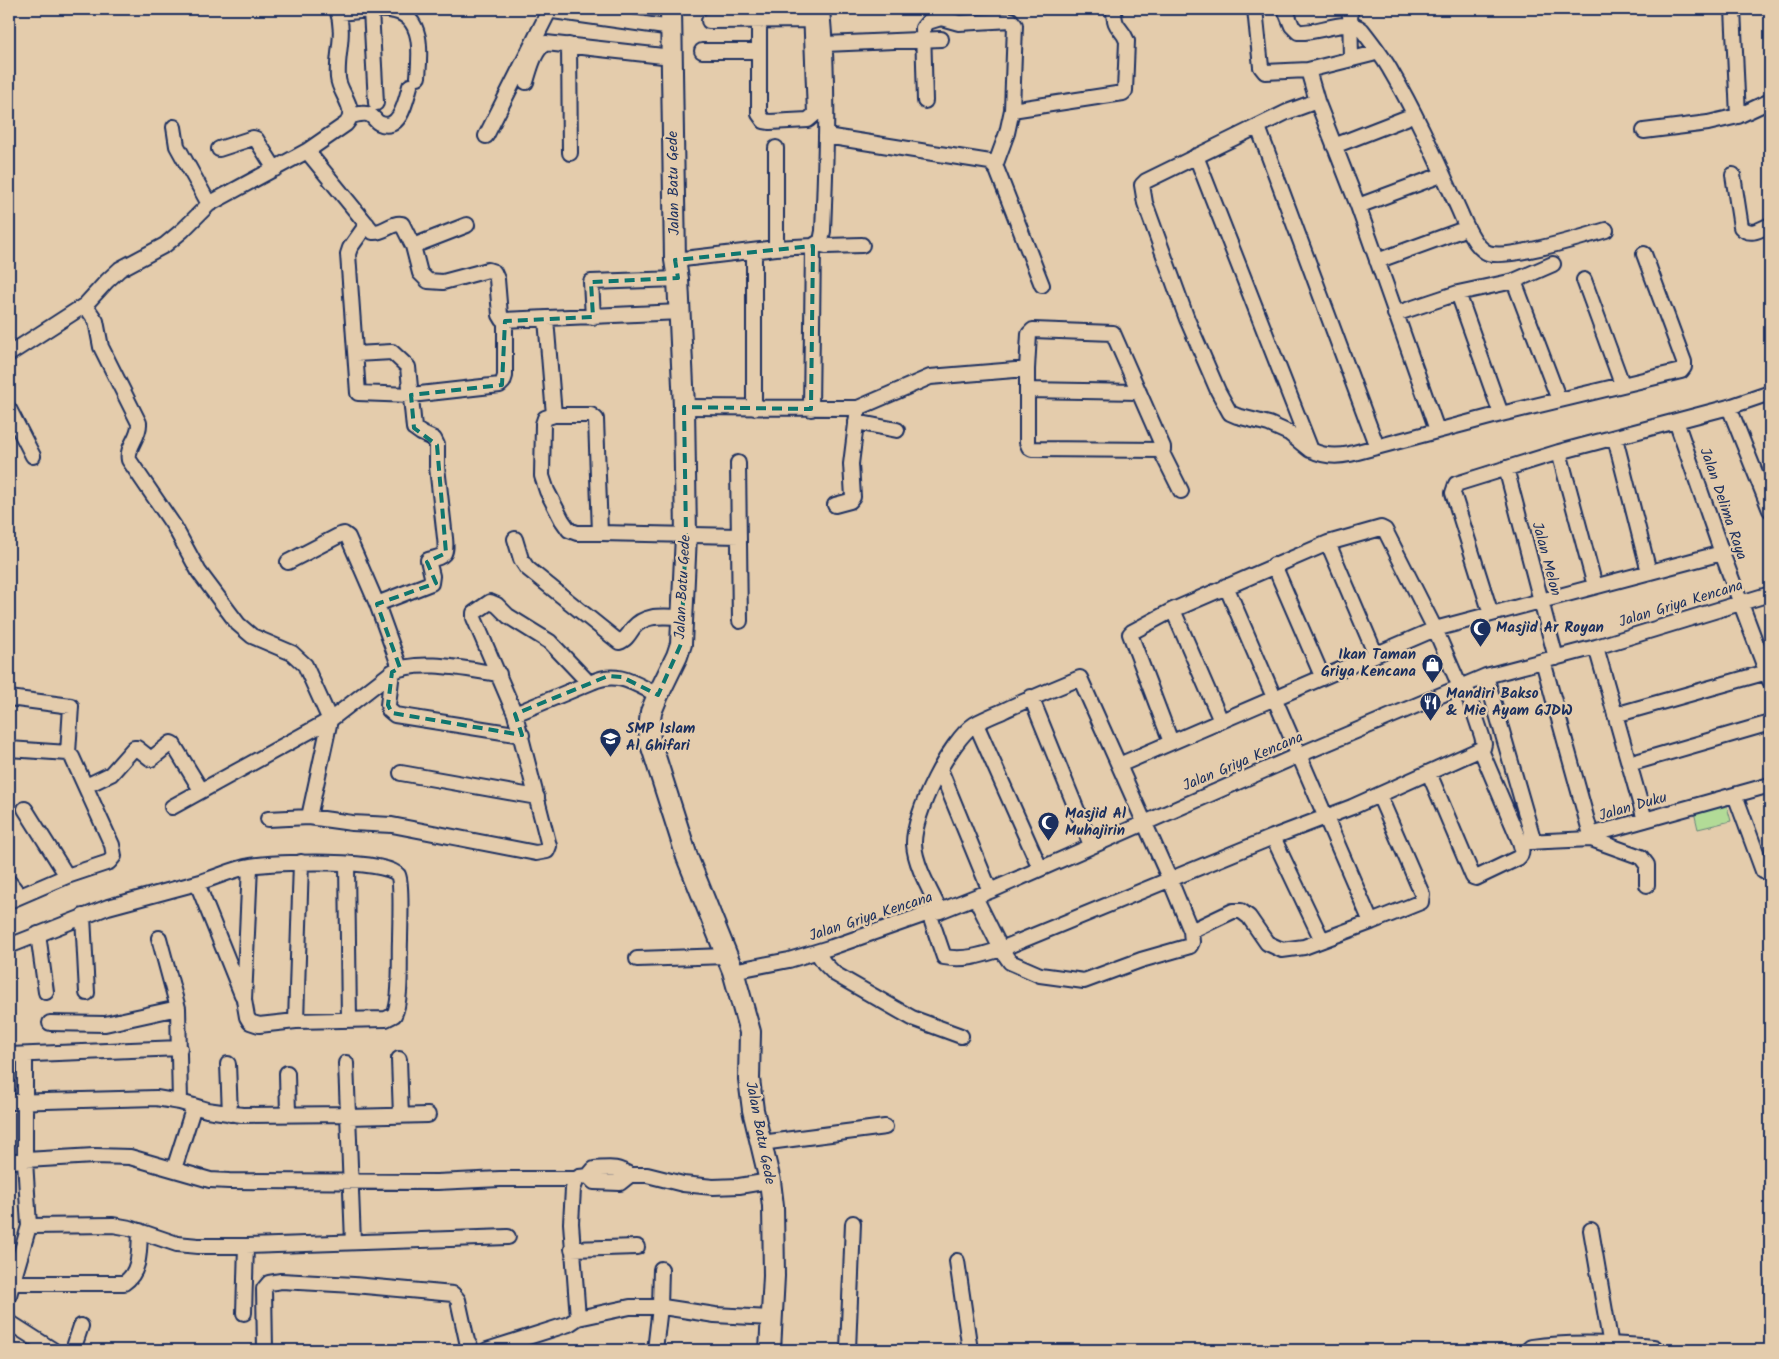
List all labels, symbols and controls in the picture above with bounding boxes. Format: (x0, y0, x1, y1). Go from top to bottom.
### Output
street label: Jalan Batu Gede (661, 130, 687, 235)
street label: Jalan Delima Raya (1693, 445, 1753, 563)
street label: Jalan Melon (1525, 519, 1567, 599)
street label: Jalan Batu Gede (668, 534, 698, 640)
street label: Jalan Griya Kencana (1616, 574, 1746, 634)
mosque icon: Masjid Ar Royan (1468, 616, 1492, 647)
place label: Masjid Ar Royan (1496, 616, 1604, 640)
place label: Ikan Taman Griya Kencana (1321, 643, 1416, 684)
shop icon: Ikan Taman Griya Kencana (1420, 652, 1444, 683)
place label: Mandiri Bakso & Mie Ayam GJDW (1446, 682, 1573, 723)
restaurant icon: Mandiri Bakso & Mie Ayam GJDW (1418, 691, 1442, 722)
place label: SMP Islam Al Ghifari (626, 717, 695, 758)
school or university icon: SMP Islam Al Ghifari (598, 726, 622, 757)
street label: Jalan Griya Kencana (1179, 726, 1307, 798)
street label: Jalan Duku (1596, 786, 1670, 828)
place label: Masjid Al Muhajirin (1065, 802, 1126, 843)
mosque icon: Masjid Al Muhajirin (1037, 811, 1061, 842)
street label: Jalan Griya Kencana (806, 886, 936, 948)
street label: Jalan Batu Gede (738, 1079, 782, 1187)

